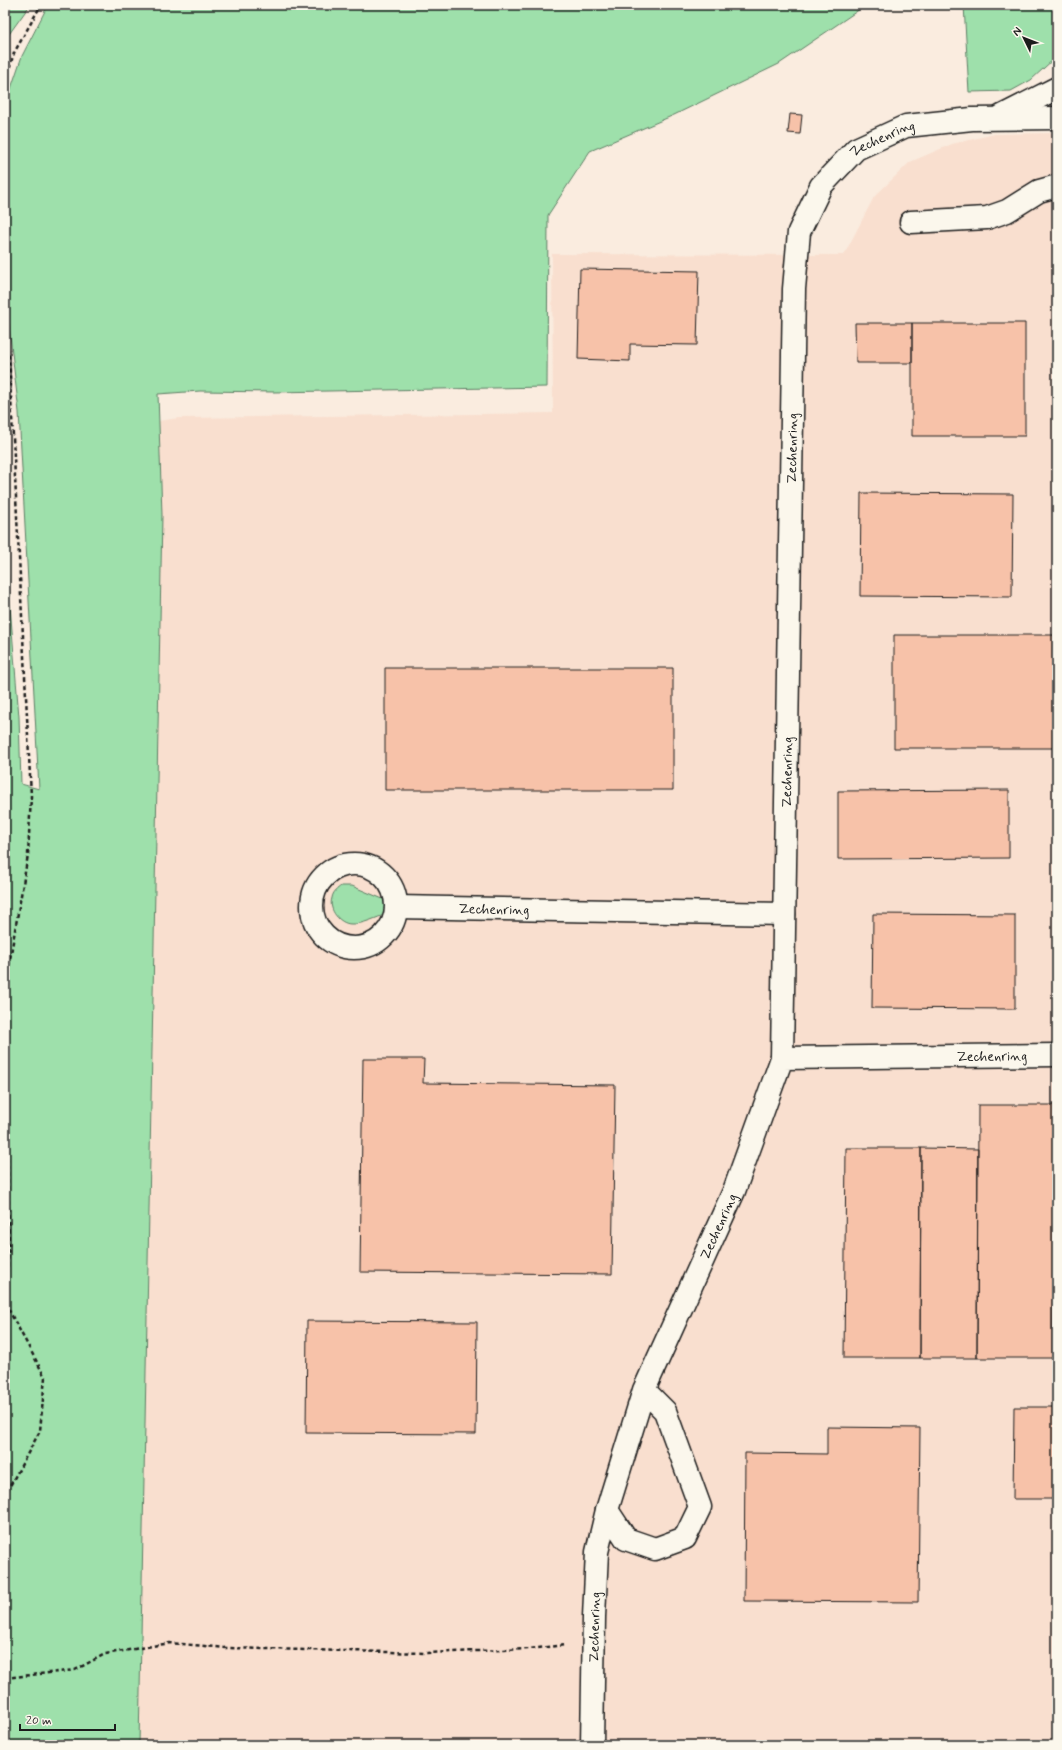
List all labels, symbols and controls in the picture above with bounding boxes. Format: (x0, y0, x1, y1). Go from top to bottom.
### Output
north arrow (1004, 18, 1044, 58)
text: N (1010, 24, 1025, 39)
street label: Zechenring (846, 117, 916, 161)
street label: Zechenring (783, 413, 802, 484)
street label: Zechenring (778, 737, 797, 808)
street label: Zechenring (458, 900, 529, 919)
street label: Zechenring (957, 1047, 1027, 1066)
street label: Zechenring (696, 1191, 742, 1262)
street label: Zechenring (585, 1591, 605, 1663)
scale bar (20, 1706, 115, 1732)
text: 20 m (26, 1713, 52, 1729)

